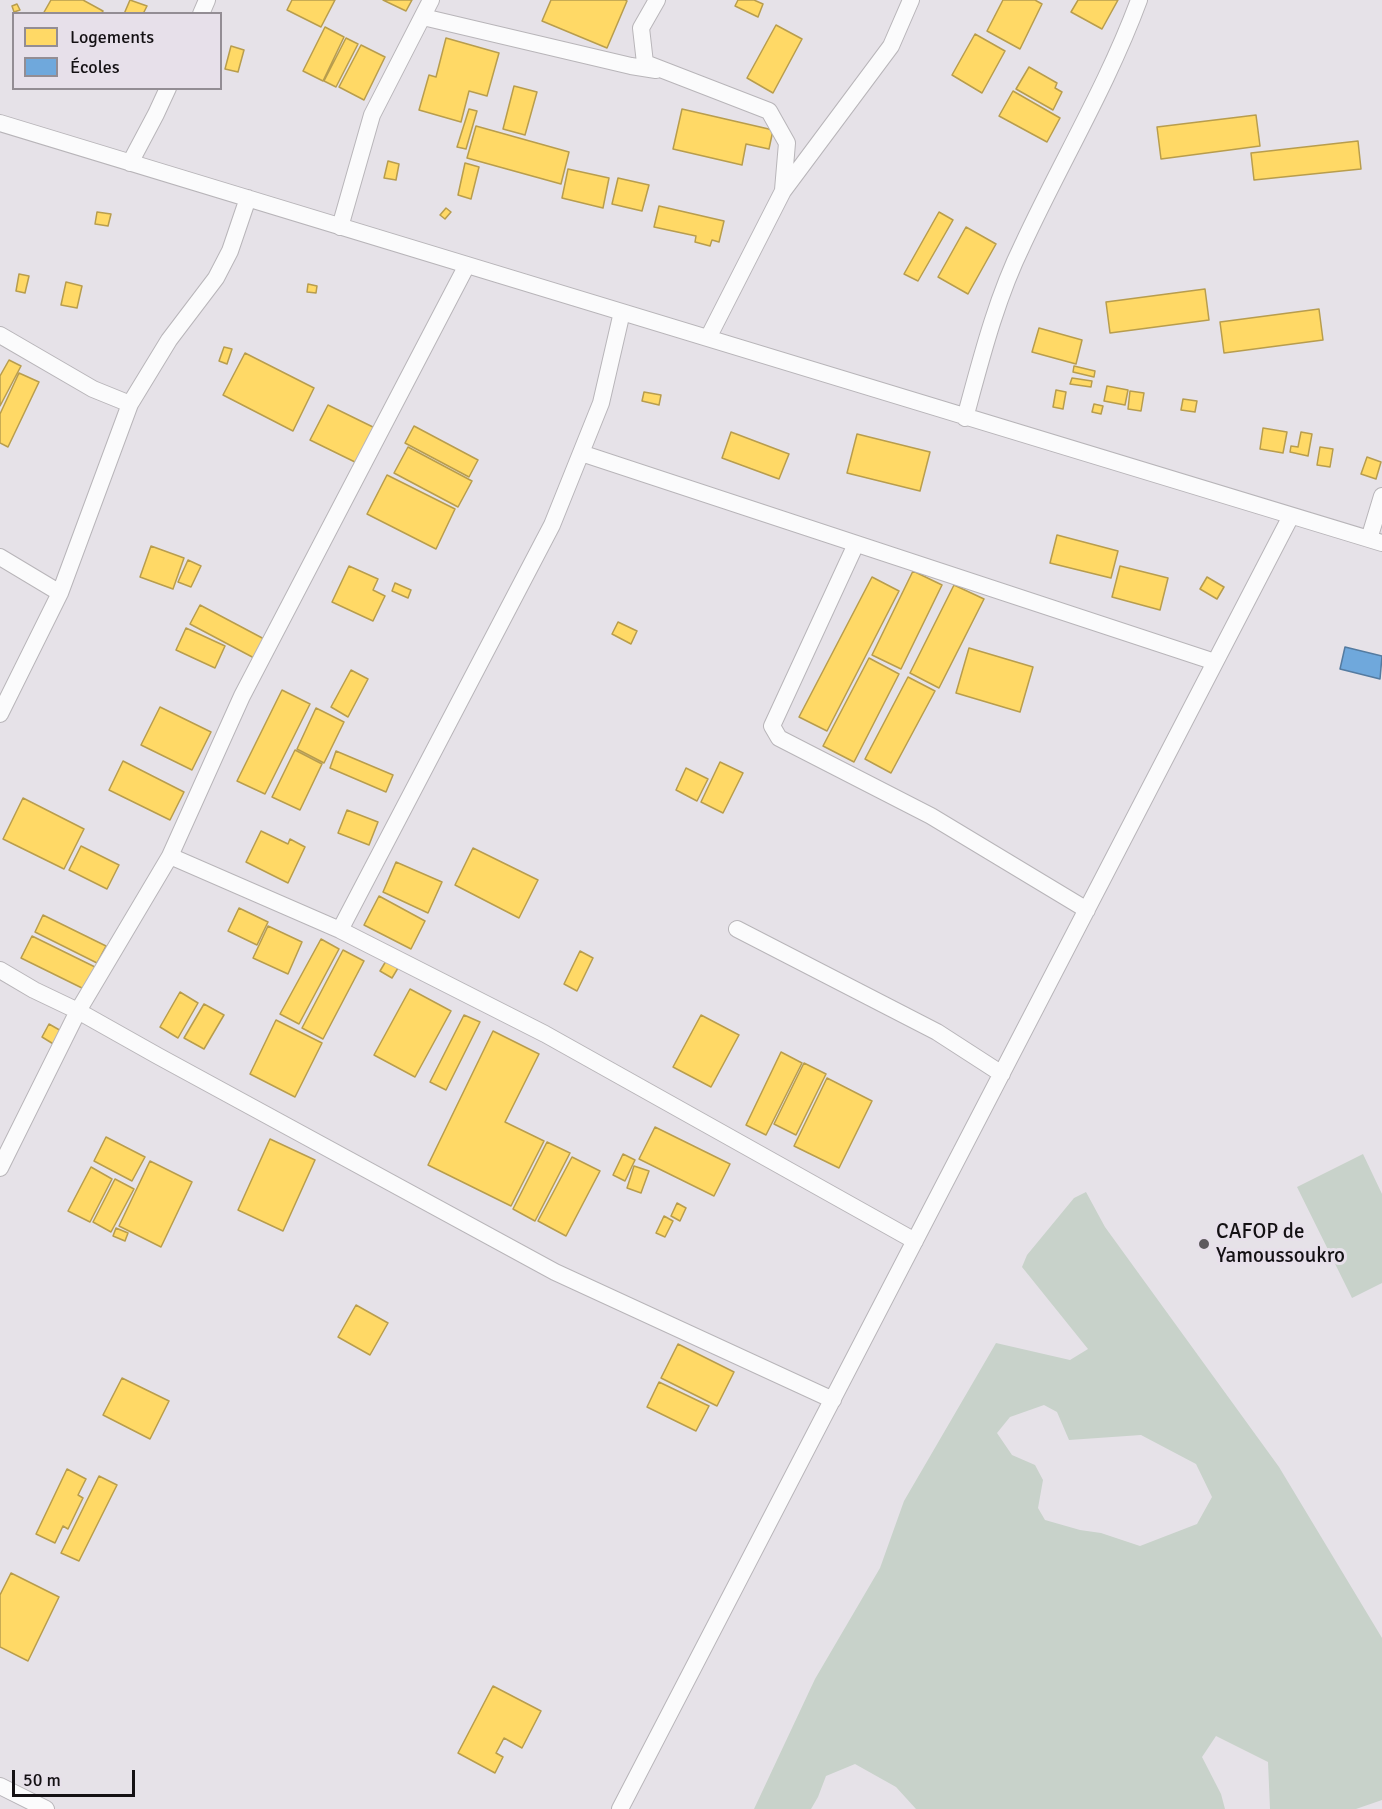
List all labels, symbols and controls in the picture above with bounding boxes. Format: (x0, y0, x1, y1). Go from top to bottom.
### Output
legend (12, 12, 222, 90)
text: Logements (70, 26, 154, 48)
text: Écoles (70, 56, 120, 78)
place label: CAFOP de Yamoussoukro (1216, 1219, 1345, 1269)
marker: CAFOP de Yamoussoukro (1197, 1237, 1211, 1251)
scale bar (15, 1758, 138, 1796)
text: 50 m (23, 1769, 61, 1791)

